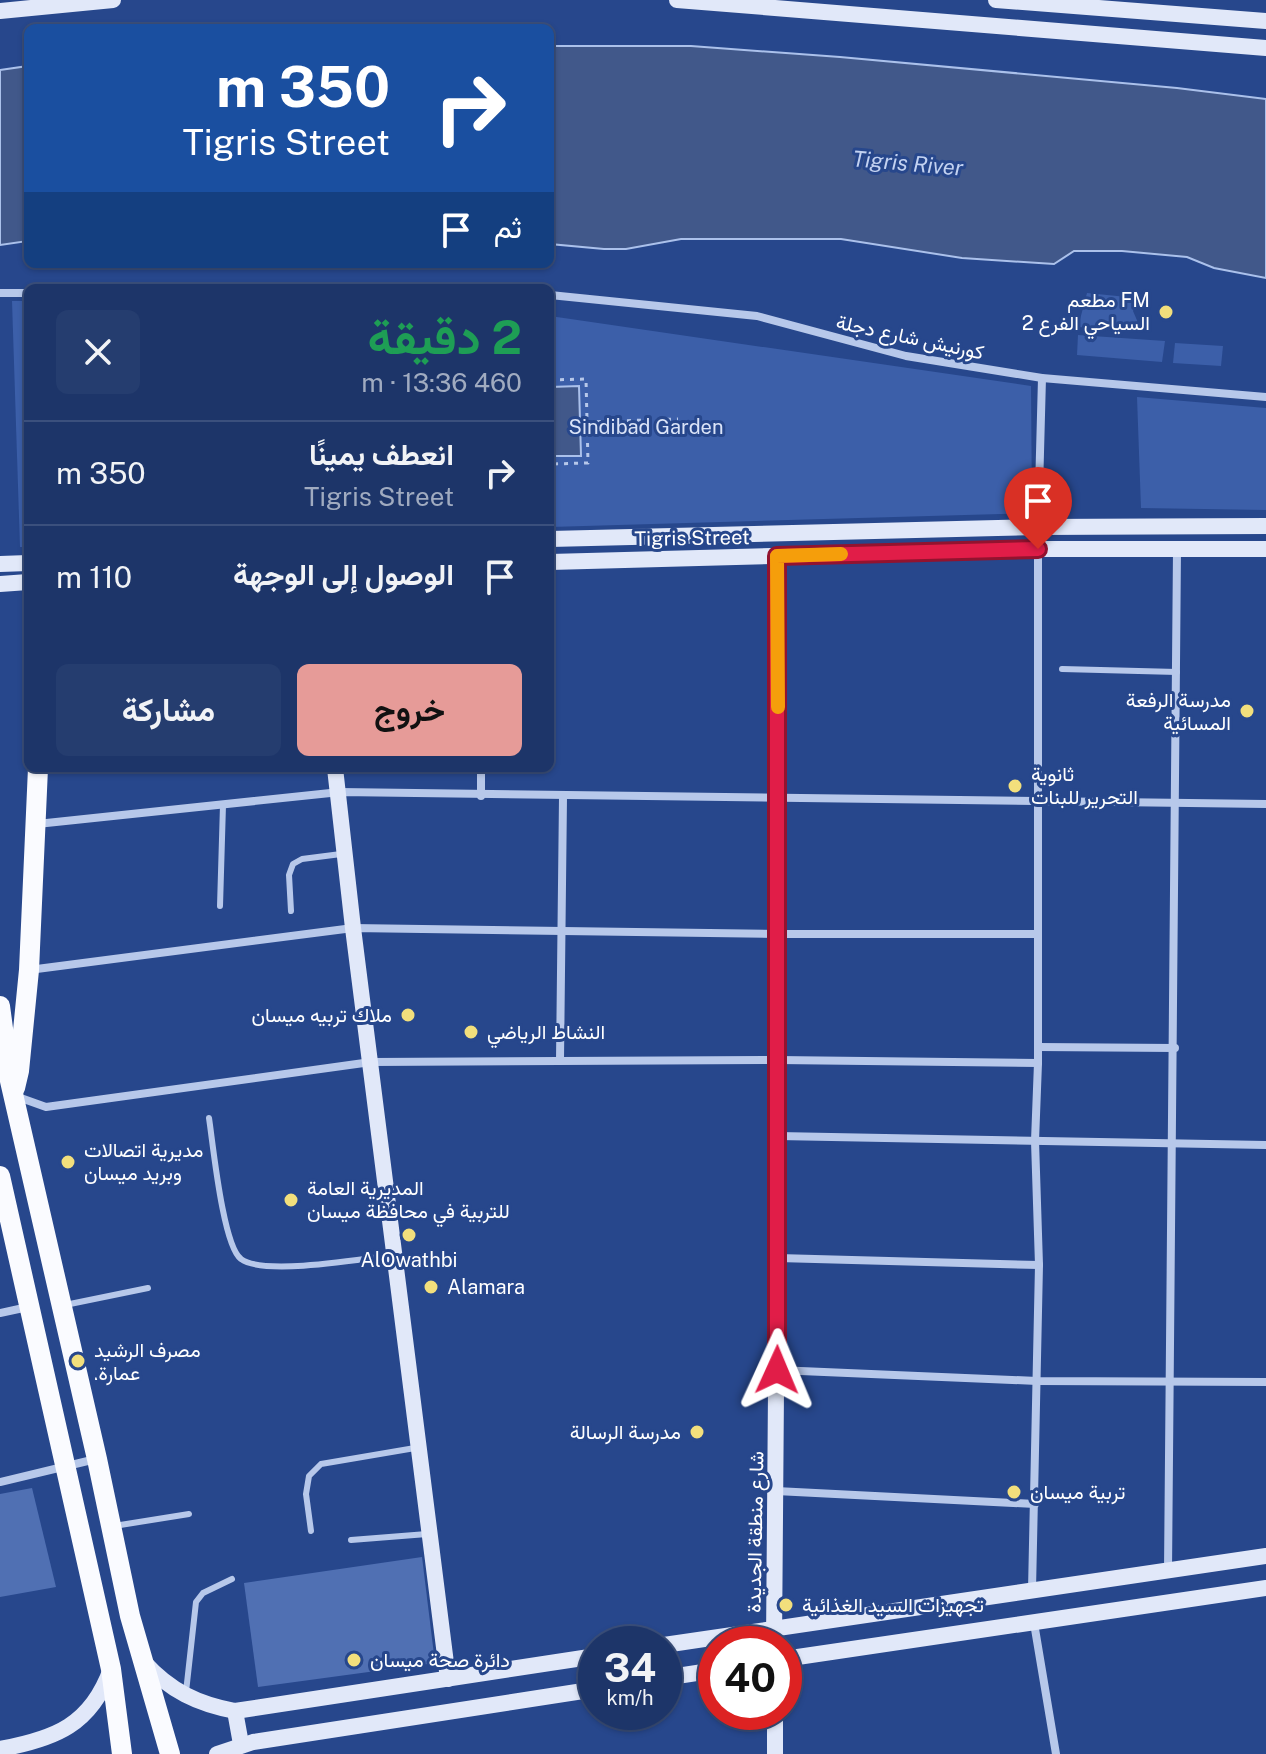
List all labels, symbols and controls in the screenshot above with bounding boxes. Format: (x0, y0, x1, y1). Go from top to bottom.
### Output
text: 350 m (216, 54, 390, 120)
icon: right (418, 56, 522, 160)
text: Tigris Street (182, 121, 390, 163)
water label: Tigris River (852, 145, 965, 181)
icon: arrive (434, 208, 478, 252)
text: ثم (494, 209, 522, 245)
place label: مطعم FM السياحي الفرع 2 (1022, 288, 1150, 340)
marker: مطعم FM السياحي الفرع 2 (1157, 303, 1175, 321)
text: 2 دقيقة (368, 308, 522, 365)
button: close (56, 310, 140, 394)
street label: كورنيش شارع دجلة (833, 310, 986, 366)
text: 460 m · 13:36 (361, 367, 522, 398)
park label: Sindibad Garden (569, 415, 724, 439)
text: انعطف يمينًا (309, 436, 454, 472)
icon: right (478, 451, 522, 495)
text: 350 m (56, 455, 146, 491)
pin (1004, 467, 1072, 549)
icon: arrive (1016, 479, 1060, 523)
text: Tigris Street (304, 481, 454, 512)
street label: Tigris Street (634, 525, 750, 551)
icon: arrive (478, 555, 522, 599)
text: الوصول إلى الوجهة (233, 556, 454, 592)
text: 110 m (56, 559, 132, 595)
button: مشاركة (56, 664, 281, 756)
button: خروج (297, 664, 522, 756)
place label: مدرسة الرفعة المسائية (1126, 688, 1231, 735)
marker: مدرسة الرفعة المسائية (1238, 702, 1256, 720)
place label: ثانوية التحرير للبنات (1031, 762, 1138, 810)
marker: ثانوية التحرير للبنات (1006, 777, 1024, 795)
place label: ملاك تربيه ميسان (251, 1003, 392, 1028)
marker: ملاك تربيه ميسان (399, 1006, 417, 1024)
place label: النشاط الرياضي (487, 1020, 605, 1049)
marker: النشاط الرياضي (462, 1023, 480, 1041)
place label: مديرية اتصالات وبريد ميسان (84, 1138, 203, 1186)
marker: مديرية اتصالات وبريد ميسان (59, 1153, 77, 1171)
place label: المديرية العامة للتربية في محافظة ميسان (307, 1176, 510, 1228)
marker: المديرية العامة للتربية في محافظة ميسان (282, 1191, 300, 1209)
marker: AlOwathbi (400, 1226, 418, 1244)
place label: AlOwathbi (360, 1248, 458, 1272)
place label: Alamara (447, 1275, 525, 1299)
marker: Alamara (422, 1278, 440, 1296)
position arrow (735, 1328, 819, 1412)
place label: مصرف الرشيد .عمارة (94, 1338, 201, 1386)
marker: مصرف الرشيد .عمارة (69, 1352, 87, 1370)
place label: مدرسة الرسالة (570, 1420, 681, 1445)
marker: مدرسة الرسالة (688, 1423, 706, 1441)
street label: شارع منطقة الجديدة (742, 1451, 770, 1613)
place label: تربية ميسان (1030, 1480, 1125, 1505)
marker: تربية ميسان (1005, 1483, 1023, 1501)
place label: تجهيزات السيد الغذائية (802, 1593, 984, 1618)
marker: تجهيزات السيد الغذائية (777, 1596, 795, 1614)
speed limit sign: 40 (698, 1626, 802, 1730)
text: 34 (604, 1644, 656, 1691)
place label: دائرة صحة ميسان (370, 1648, 510, 1673)
marker: دائرة صحة ميسان (345, 1651, 363, 1669)
text: km/h (606, 1686, 654, 1710)

